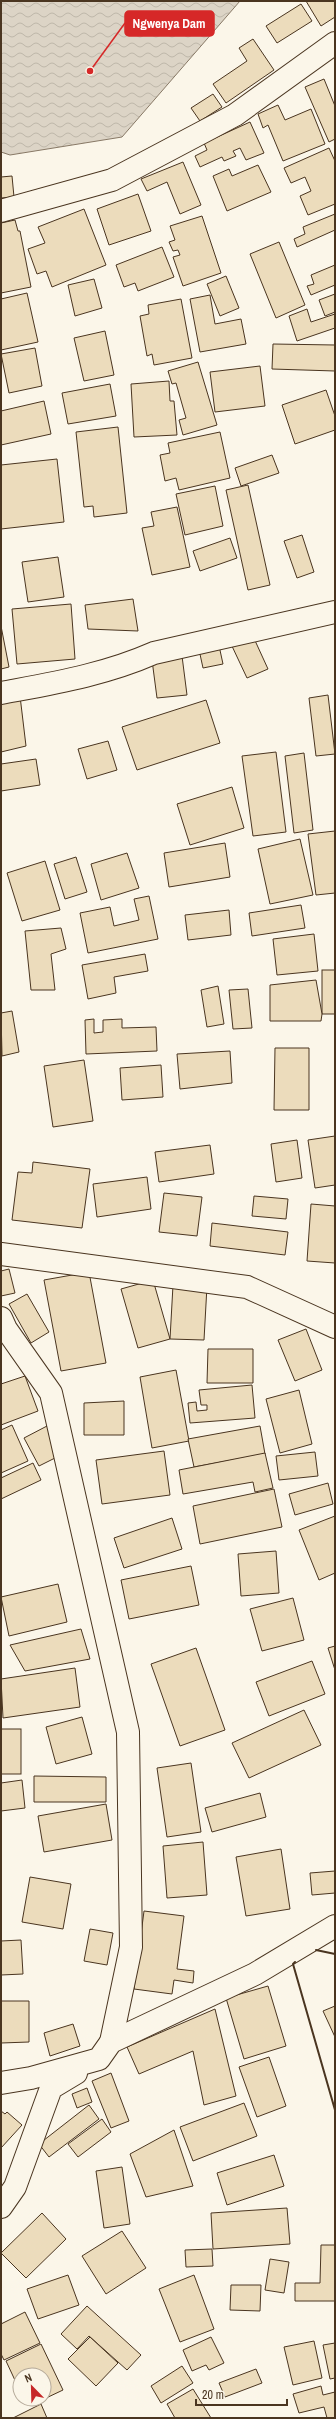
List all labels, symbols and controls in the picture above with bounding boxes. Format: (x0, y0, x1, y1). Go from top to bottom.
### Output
callout: Ngwenya Dam (125, 11, 214, 36)
text: Ngwenya Dam (133, 15, 205, 32)
north arrow (12, 2367, 52, 2407)
text: N (22, 2370, 34, 2386)
scale bar (196, 2381, 287, 2407)
text: 20 m (202, 2387, 224, 2403)

